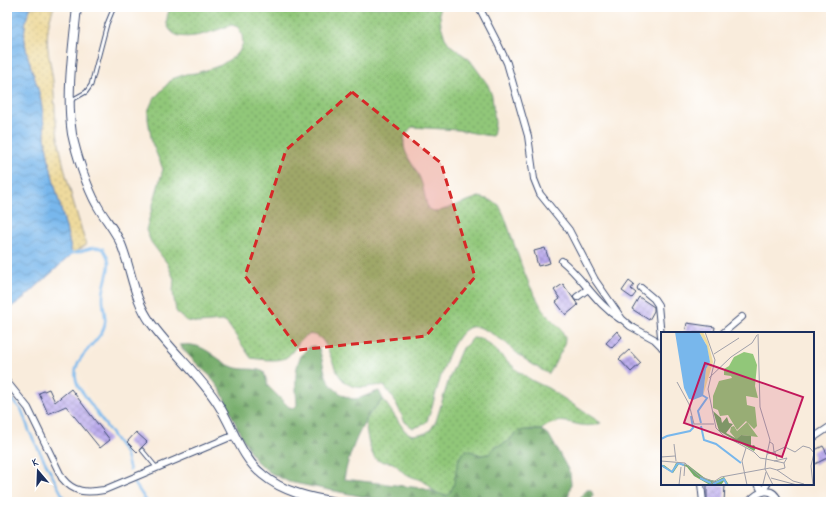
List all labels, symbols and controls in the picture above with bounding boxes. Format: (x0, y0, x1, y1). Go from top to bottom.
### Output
inset map (661, 332, 814, 485)
north arrow (18, 451, 58, 491)
text: K (30, 454, 41, 471)

